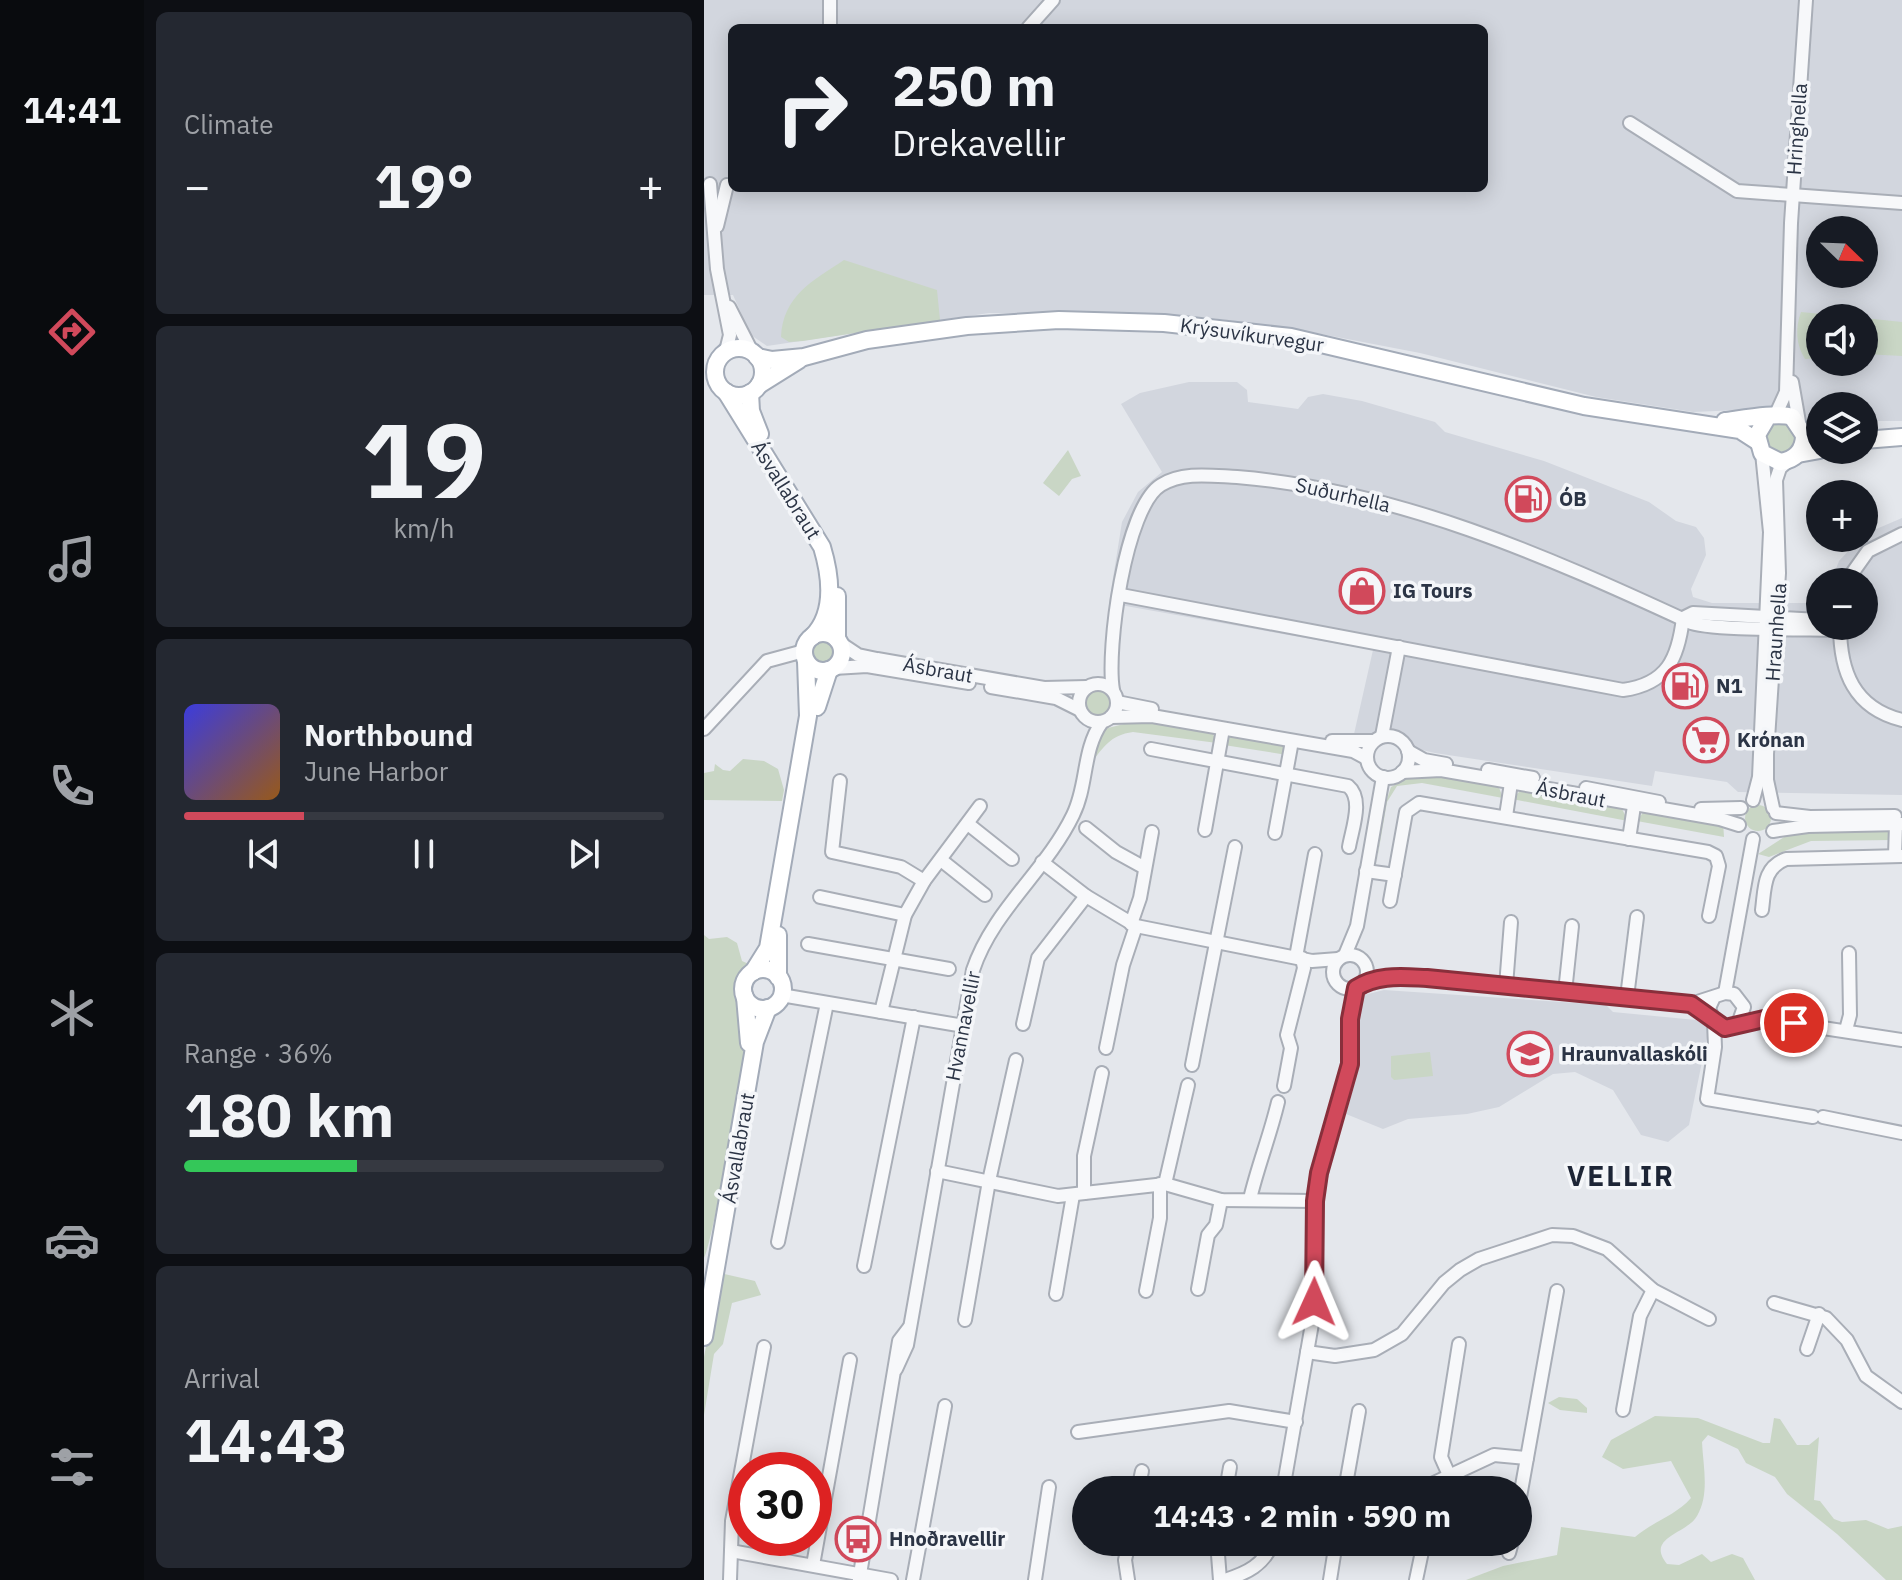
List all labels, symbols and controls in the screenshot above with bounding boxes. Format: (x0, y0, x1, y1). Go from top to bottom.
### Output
text: 250 m (892, 49, 1056, 121)
icon: right (760, 56, 864, 160)
street label: Hringhella (1780, 82, 1813, 176)
text: 14:41 (23, 86, 121, 133)
text: Climate (184, 107, 274, 141)
text: Drekavellir (892, 119, 1065, 166)
text: 19° (374, 146, 474, 225)
text: − (184, 157, 210, 214)
text: + (638, 157, 664, 214)
north arrow (1806, 216, 1878, 288)
map controls (1806, 216, 1878, 640)
icon: directions (44, 304, 100, 360)
button: sound (1806, 304, 1878, 376)
street label: Krýsuvíkurvegur (1178, 311, 1326, 358)
text: 19 (362, 391, 486, 527)
button: layers (1806, 392, 1878, 464)
street label: Ásvallabraut (745, 435, 828, 544)
street label: Suðurhella (1293, 470, 1394, 519)
fuel station icon: ÓB (1504, 475, 1552, 523)
button: + (1806, 480, 1878, 552)
place label: ÓB (1559, 485, 1587, 512)
text: km/h (393, 511, 455, 545)
icon: music (44, 531, 100, 587)
shop icon: IG Tours (1338, 567, 1386, 615)
button: − (1806, 568, 1878, 640)
place label: IG Tours (1393, 577, 1472, 604)
street label: Hraunhella (1759, 582, 1792, 682)
street label: Ásbraut (901, 650, 975, 689)
fuel station icon: N1 (1661, 662, 1709, 710)
place label: N1 (1716, 672, 1742, 699)
text: Northbound (304, 715, 473, 754)
supermarket icon: Krónan (1682, 716, 1730, 764)
place label: Krónan (1737, 726, 1805, 753)
text: June Harbor (304, 754, 448, 788)
icon: phone (44, 758, 100, 814)
street label: Ásbraut (1534, 774, 1608, 813)
icon: previous (242, 832, 286, 876)
icon: pause (402, 832, 446, 876)
icon: next (562, 832, 606, 876)
street label: Hvannavellir (939, 969, 986, 1083)
icon: climate (44, 985, 100, 1041)
pin (1760, 989, 1828, 1057)
icon: arrive (1772, 1001, 1816, 1045)
school or university icon: Hraunvallaskóli (1506, 1030, 1554, 1078)
text: Range · 36% (184, 1036, 333, 1070)
place label: Hraunvallaskóli (1561, 1040, 1708, 1067)
text: 180 km (184, 1075, 394, 1154)
street label: Ásvallabraut (714, 1090, 761, 1205)
district label: VELLIR (1567, 1157, 1675, 1194)
icon: car (44, 1212, 100, 1268)
position arrow (1272, 1260, 1356, 1344)
text: Arrival (184, 1361, 260, 1395)
text: 14:43 (184, 1400, 348, 1479)
icon: filters (44, 1439, 100, 1495)
speed limit sign: 30 (728, 1452, 832, 1556)
text: 14:43 · 2 min · 590 m (1153, 1496, 1451, 1535)
bus stop icon: Hnoðravellir (834, 1515, 882, 1563)
place label: Hnoðravellir (889, 1525, 1005, 1552)

